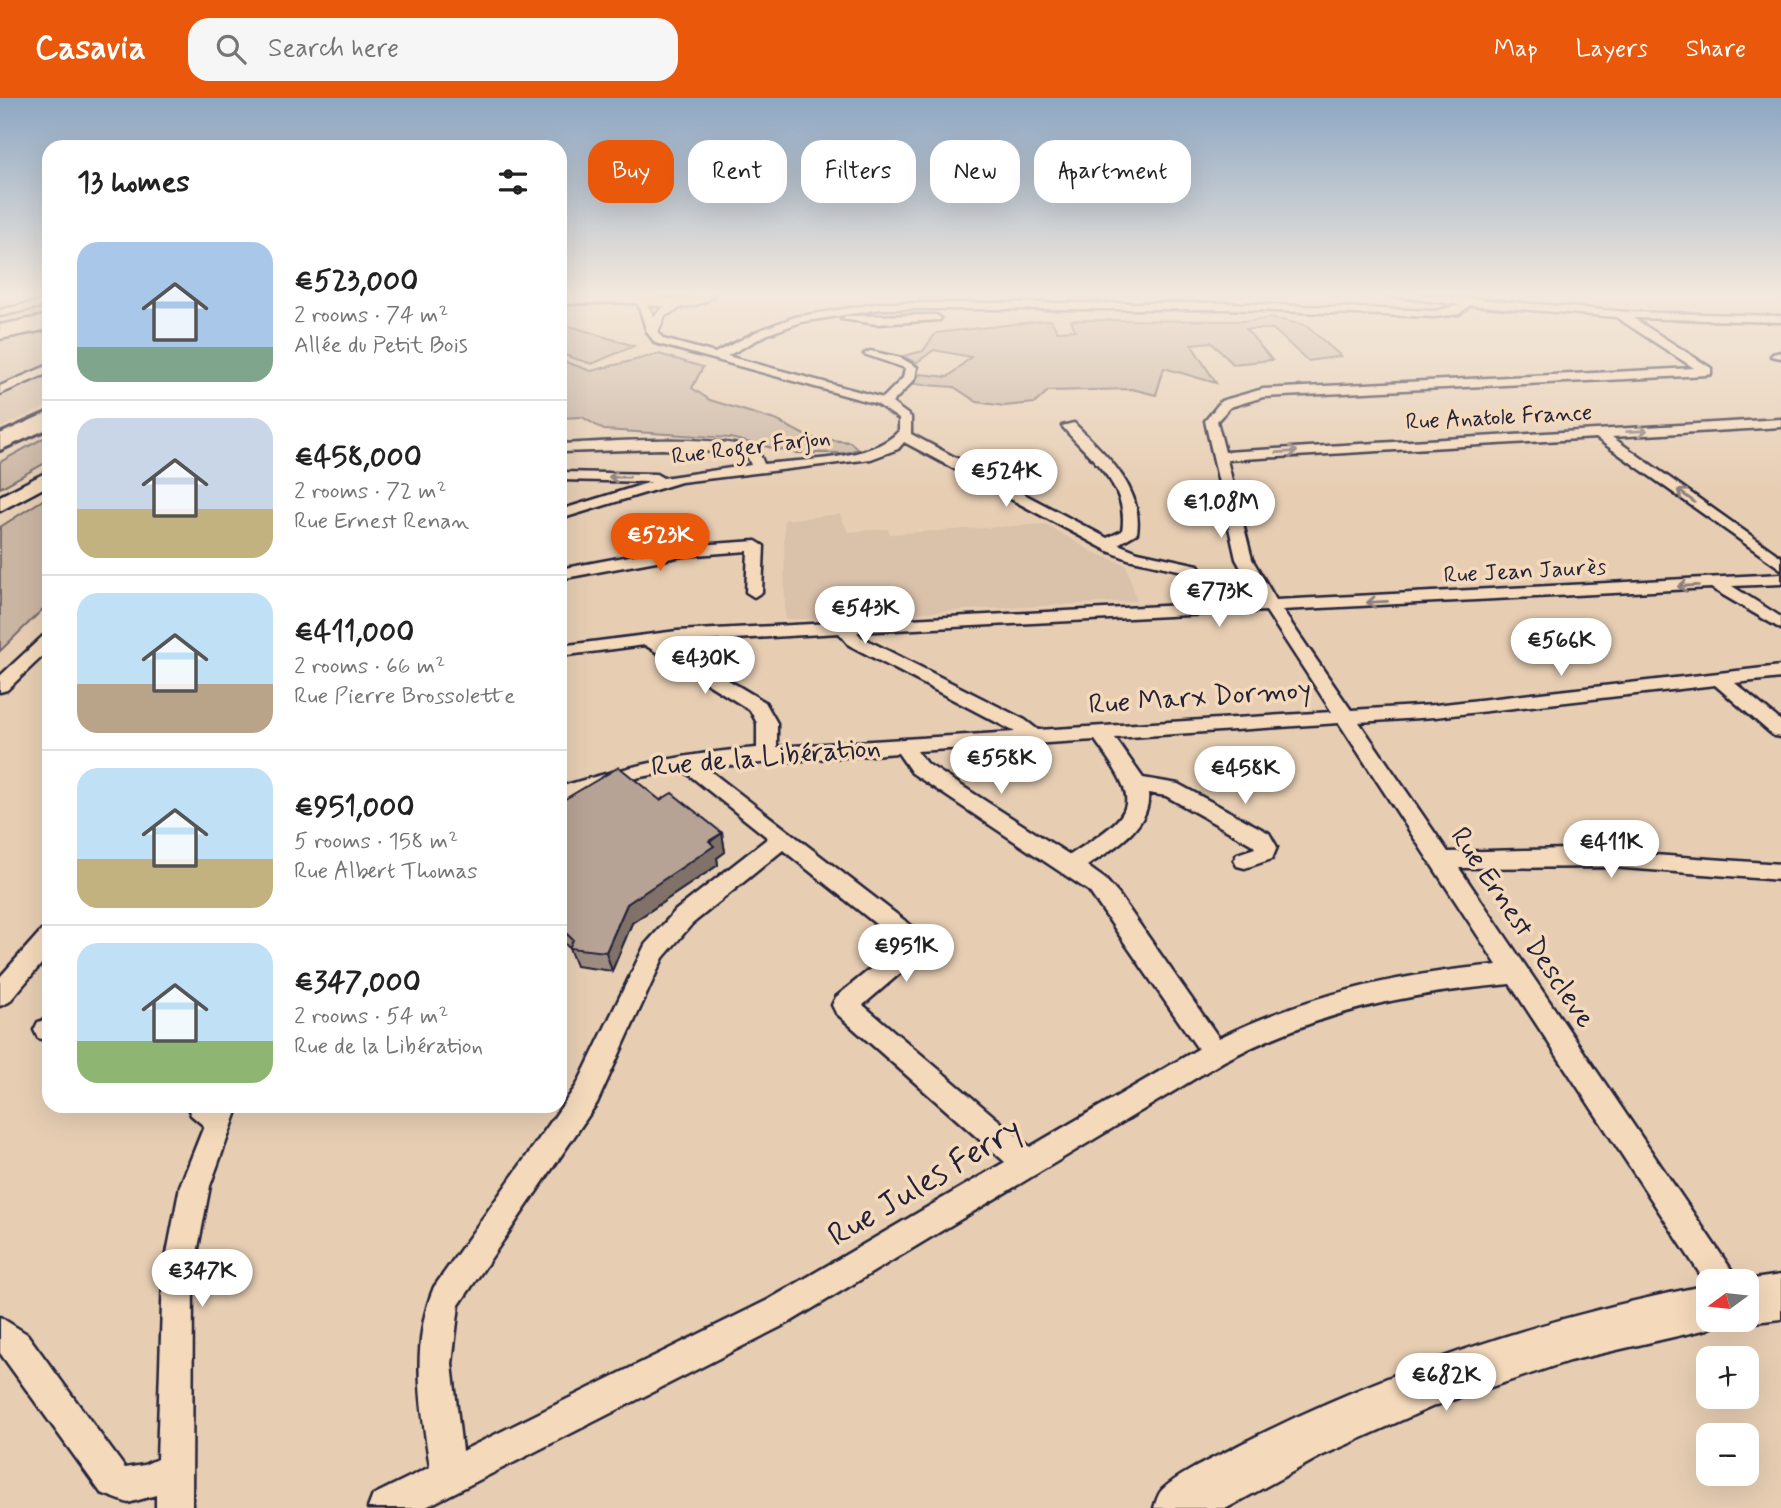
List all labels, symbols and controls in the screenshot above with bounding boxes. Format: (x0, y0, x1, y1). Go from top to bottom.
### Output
search box (188, 18, 678, 81)
text: Casavia (35, 27, 146, 71)
icon: search (212, 30, 250, 68)
text: Search here (268, 32, 399, 66)
text: Map (1494, 34, 1538, 65)
text: Layers (1576, 34, 1648, 65)
text: Share (1686, 34, 1746, 65)
chip: Buy (588, 140, 674, 203)
chip: Rent (688, 140, 787, 203)
chip: Filters (801, 140, 916, 203)
chip: New (930, 140, 1020, 203)
chip: Apartment (1034, 140, 1191, 203)
text: 13 homes (77, 163, 190, 202)
icon: filters (494, 163, 532, 201)
text: €523,000 (294, 262, 418, 301)
icon: home (133, 270, 217, 354)
text: 2 rooms · 74 m² (294, 301, 449, 331)
text: Allée du Petit Bois (294, 331, 468, 361)
street label: Rue Anatole France (1405, 398, 1593, 438)
street label: Rue Roger Farjon (670, 423, 832, 475)
one-way arrow (1625, 424, 1647, 437)
text: €458,000 (294, 438, 422, 477)
one-way arrow (1276, 445, 1299, 458)
icon: home (133, 446, 217, 530)
pin: €524K (957, 450, 1055, 509)
text: €524K (971, 457, 1041, 487)
one-way arrow (608, 470, 631, 484)
text: 2 rooms · 72 m² (294, 477, 447, 507)
pin: €1.08M (1164, 480, 1278, 540)
text: €1.08M (1183, 488, 1259, 518)
one-way arrow (1677, 489, 1696, 503)
text: Rue Ernest Renan (294, 507, 469, 537)
pin: €523K (611, 514, 709, 573)
text: €523K (627, 521, 693, 551)
street label: Rue Jean Jaurès (1443, 553, 1607, 591)
pin: €773K (1170, 570, 1268, 629)
text: €773K (1186, 577, 1252, 607)
one-way arrow (1677, 579, 1700, 592)
pin: €543K (816, 587, 914, 646)
text: €543K (831, 594, 899, 624)
one-way arrow (1366, 596, 1389, 609)
text: €411,000 (294, 613, 414, 652)
pin: €566K (1512, 618, 1610, 678)
icon: home (133, 621, 217, 705)
text: €566K (1527, 626, 1595, 656)
pin: €430K (656, 636, 754, 696)
text: €430K (671, 644, 739, 674)
text: 2 rooms · 66 m² (294, 652, 445, 682)
street label: Rue Marx Dormoy (1088, 672, 1312, 724)
text: Rue Pierre Brossolette (294, 682, 515, 712)
street label: Rue de la Libération (650, 730, 882, 786)
pin: €558K (952, 736, 1050, 796)
text: €558K (966, 744, 1036, 774)
pin: €458K (1196, 746, 1294, 806)
text: €458K (1210, 754, 1280, 784)
text: €951,000 (294, 788, 415, 827)
icon: home (133, 796, 217, 880)
street label: Rue Ernest Descleve (1441, 820, 1603, 1036)
pin: €411K (1562, 820, 1660, 880)
text: 5 rooms · 158 m² (294, 827, 458, 857)
text: €411K (1579, 828, 1643, 858)
text: Rue Albert Thomas (294, 857, 478, 887)
pin: €951K (857, 924, 955, 984)
text: €951K (874, 932, 938, 962)
text: €347,000 (294, 963, 421, 1002)
icon: home (133, 971, 217, 1055)
text: 2 rooms · 54 m² (294, 1002, 448, 1032)
text: Rue de la Libération (294, 1032, 483, 1062)
street label: Rue Jules Ferry (820, 1108, 1030, 1258)
pin: €347K (153, 1250, 251, 1309)
text: €347K (168, 1257, 236, 1287)
north arrow (1696, 1269, 1759, 1332)
map controls (1696, 1269, 1759, 1486)
button: + (1696, 1346, 1759, 1409)
pin: €682K (1397, 1354, 1495, 1413)
text: €682K (1411, 1361, 1481, 1391)
button: − (1696, 1423, 1759, 1486)

